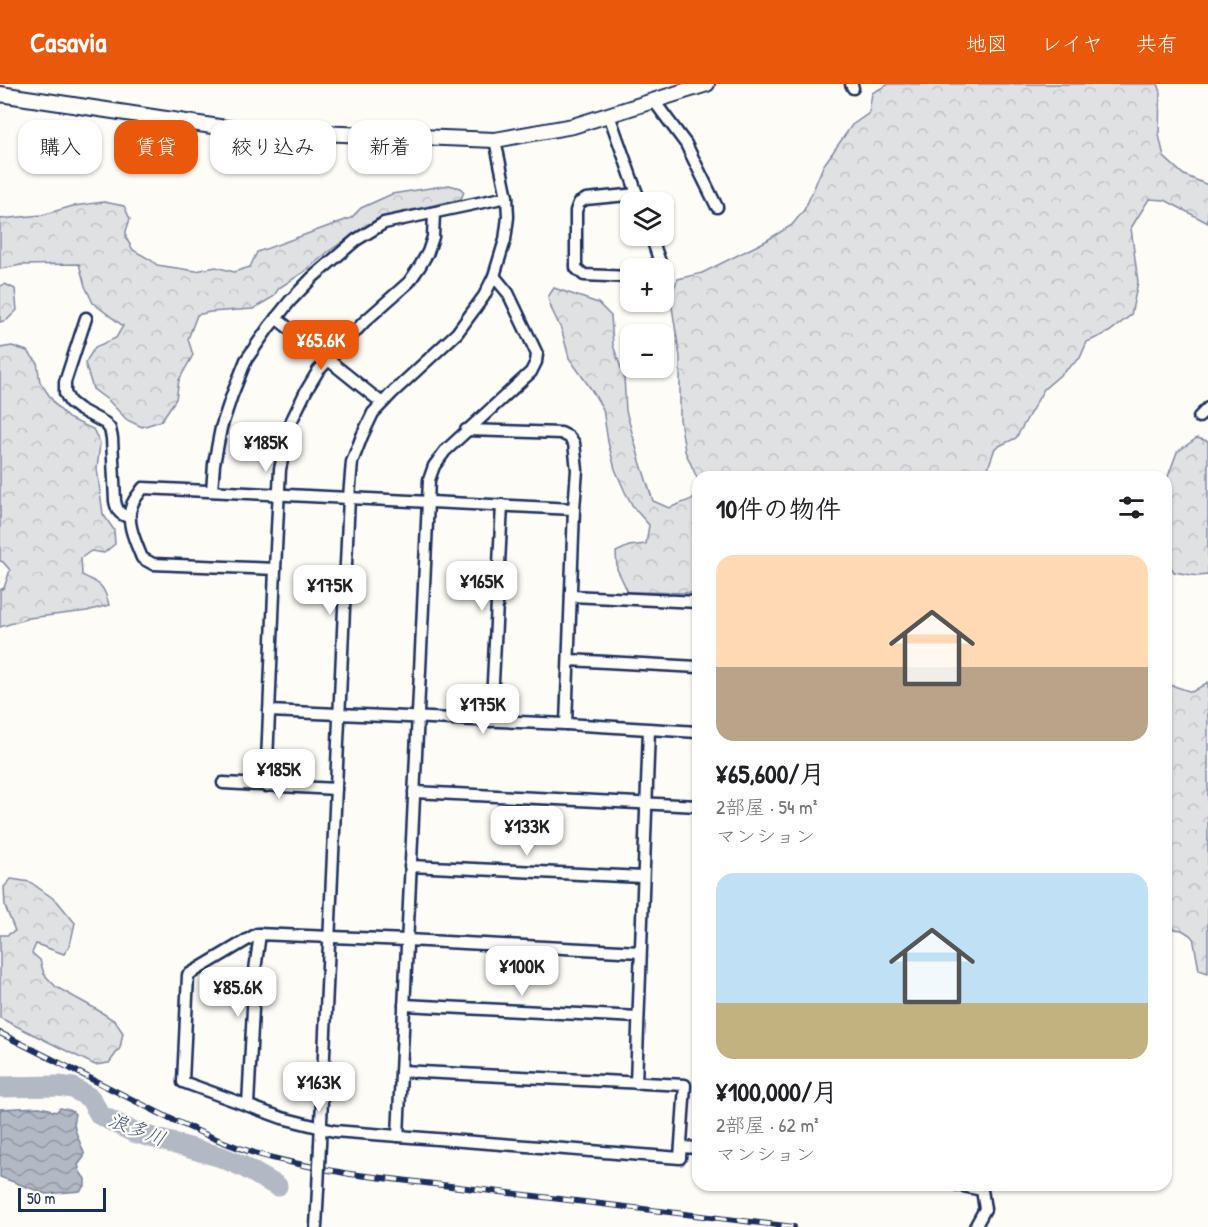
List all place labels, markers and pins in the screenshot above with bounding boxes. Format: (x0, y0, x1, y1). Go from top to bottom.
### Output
pin: ¥65.6K (272, 320, 370, 371)
pin: ¥185K (224, 422, 308, 473)
pin: ¥165K (440, 561, 524, 612)
pin: ¥175K (288, 565, 372, 616)
pin: ¥175K (441, 684, 525, 735)
pin: ¥185K (237, 749, 321, 800)
pin: ¥133K (485, 806, 569, 857)
pin: ¥100K (480, 946, 564, 997)
pin: ¥85.6K (189, 967, 287, 1018)
pin: ¥163K (277, 1062, 361, 1113)

